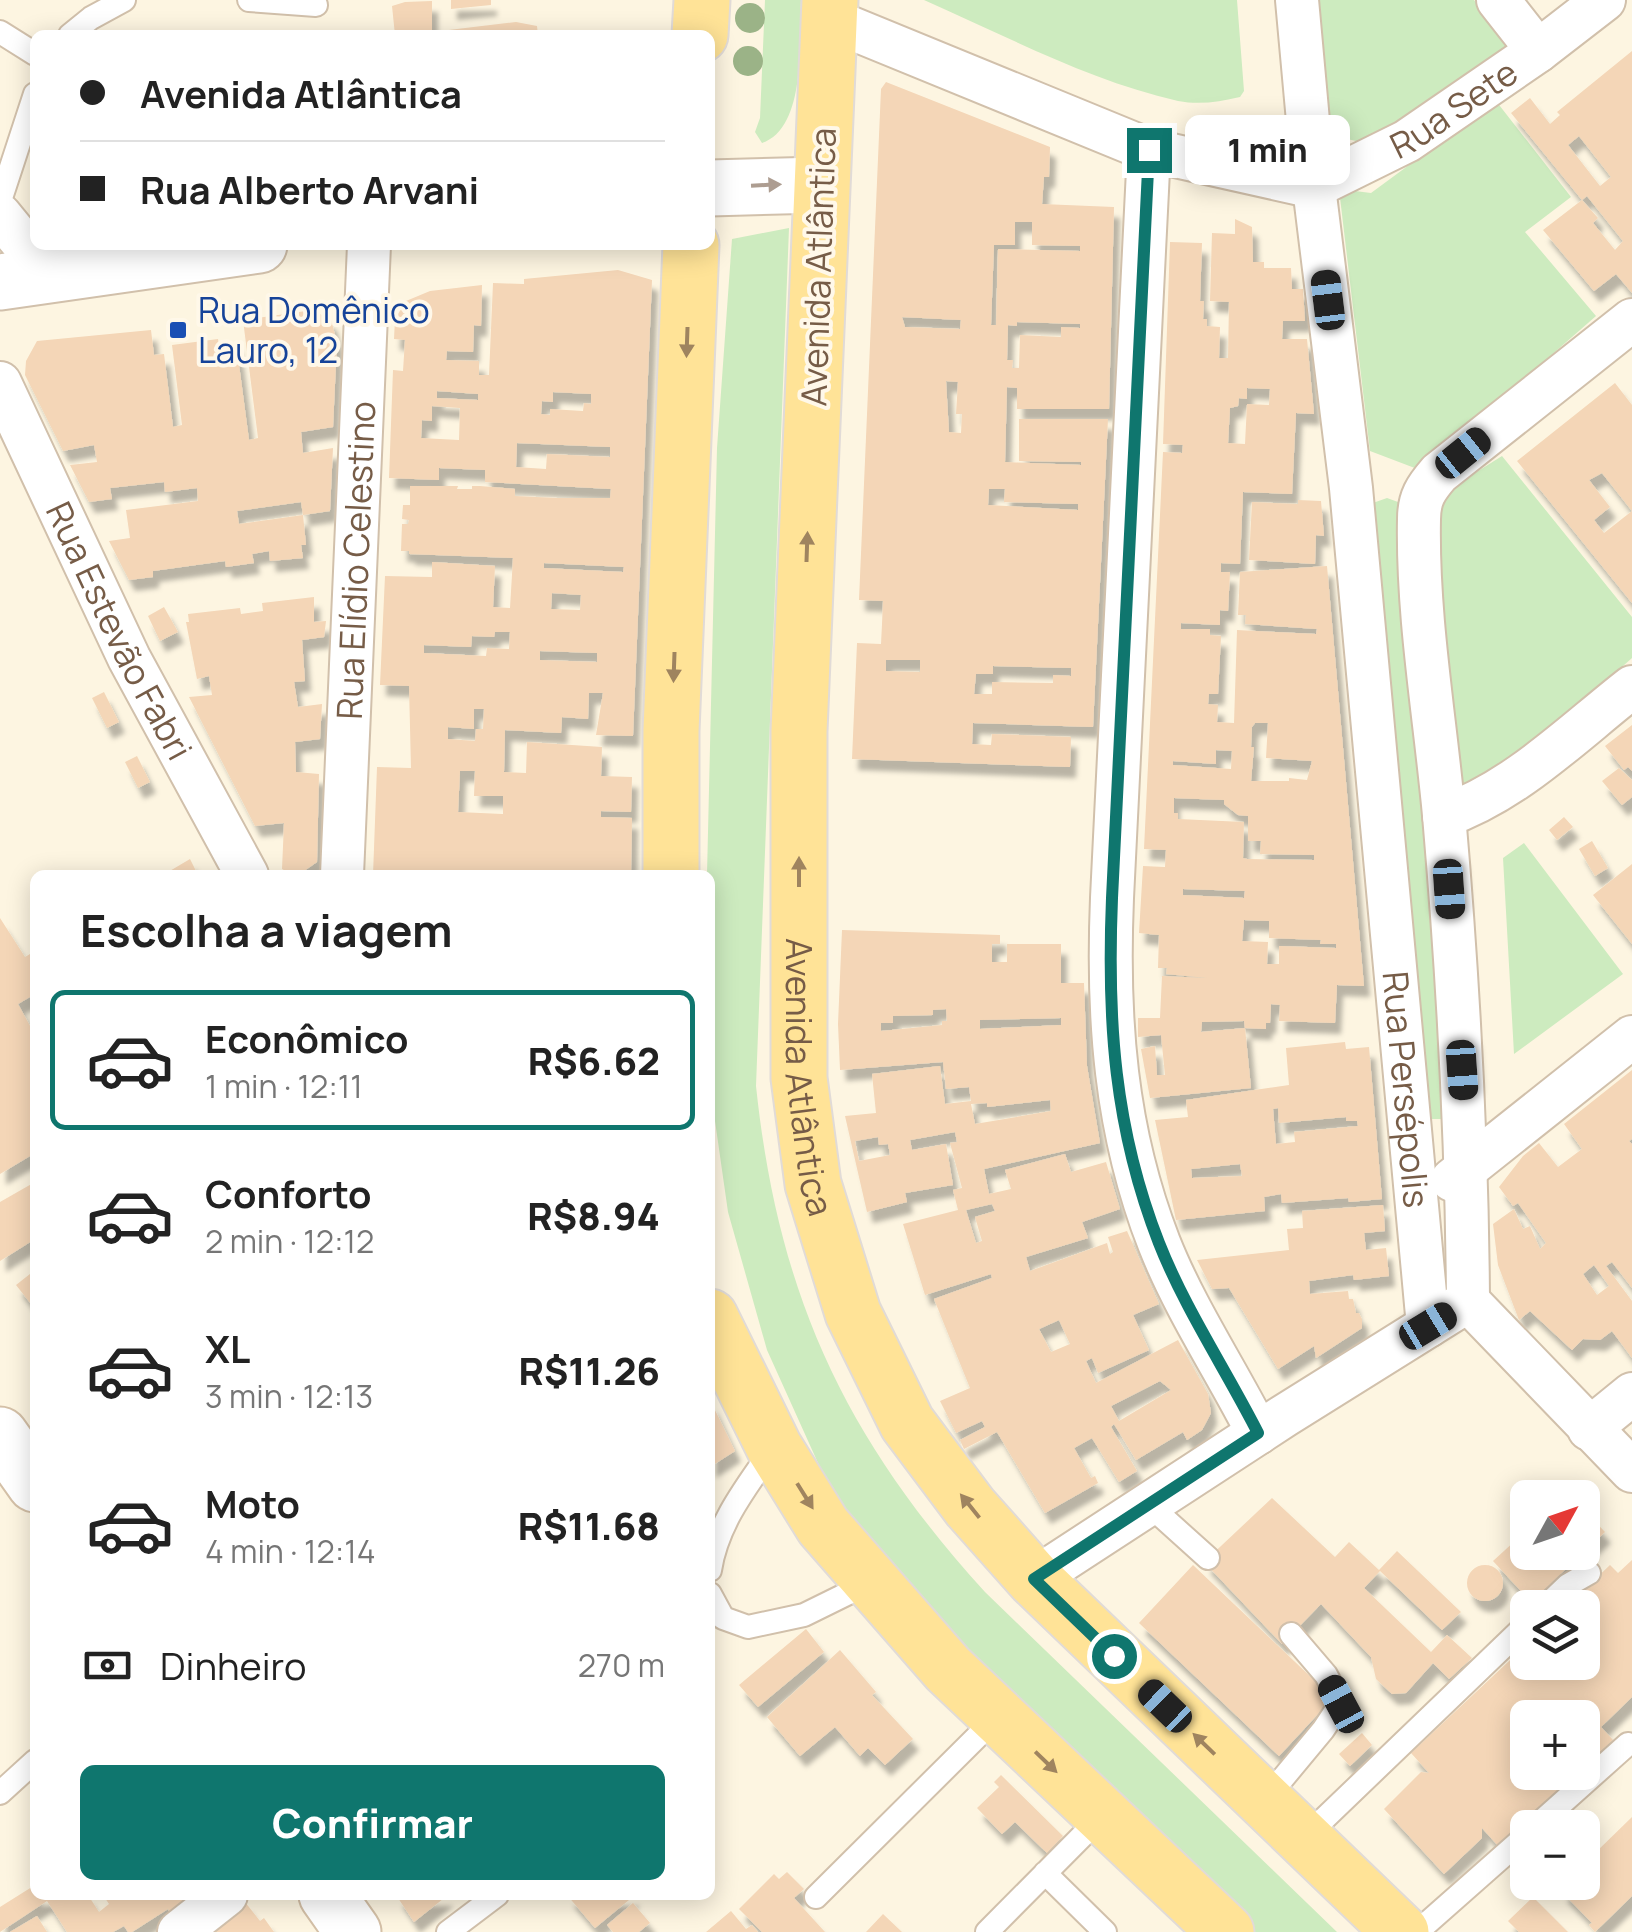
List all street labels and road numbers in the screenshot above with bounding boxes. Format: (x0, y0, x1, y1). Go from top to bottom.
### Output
street label: Rua Sete (1382, 48, 1527, 170)
street label: Avenida Atlântica (789, 127, 847, 407)
street label: Rua Elídio Celestino (325, 400, 386, 720)
street label: Rua Estevão Fabri (35, 494, 204, 768)
street label: Avenida Atlântica (774, 938, 845, 1222)
street label: Rua Persépolis (1372, 969, 1441, 1210)

